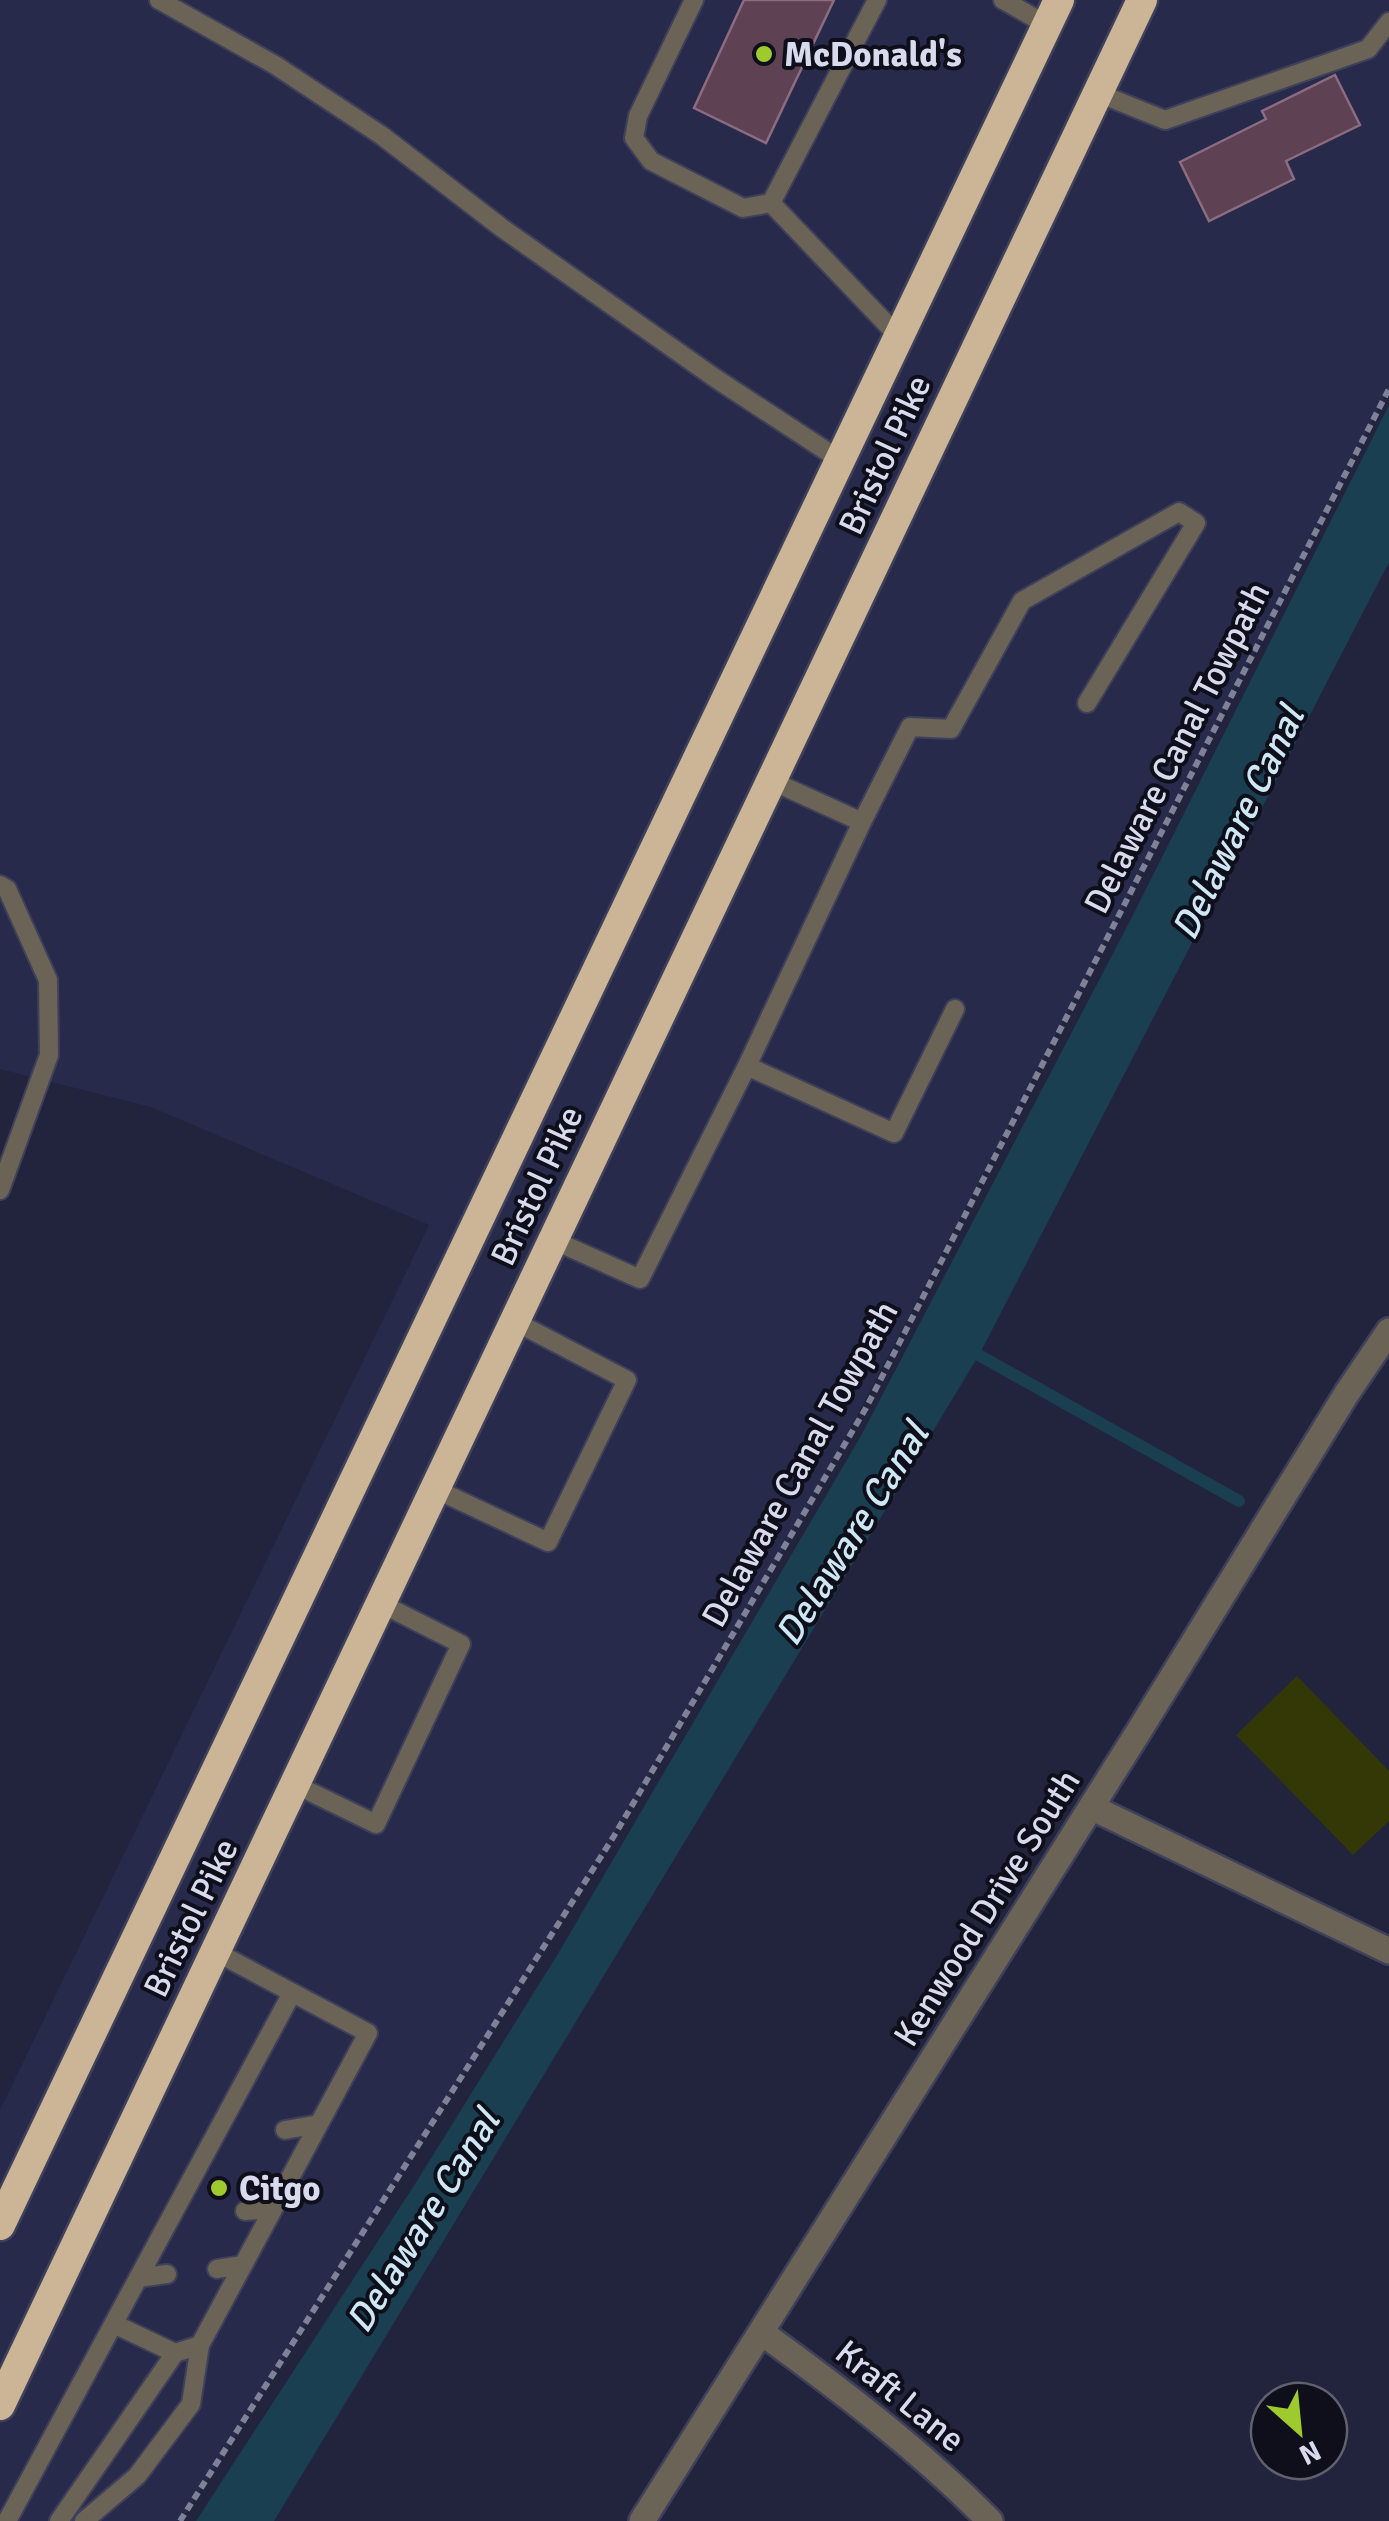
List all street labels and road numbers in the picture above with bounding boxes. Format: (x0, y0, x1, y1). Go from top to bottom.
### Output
street label: Bristol Pike (829, 369, 941, 541)
street label: Delaware Canal Towpath (1075, 575, 1279, 921)
street label: Bristol Pike (481, 1100, 593, 1272)
street label: Delaware Canal Towpath (693, 1294, 907, 1634)
street label: Kenwood Drive South (885, 1762, 1089, 2054)
street label: Bristol Pike (134, 1832, 248, 2004)
street label: Kraft Lane (827, 2331, 973, 2461)

